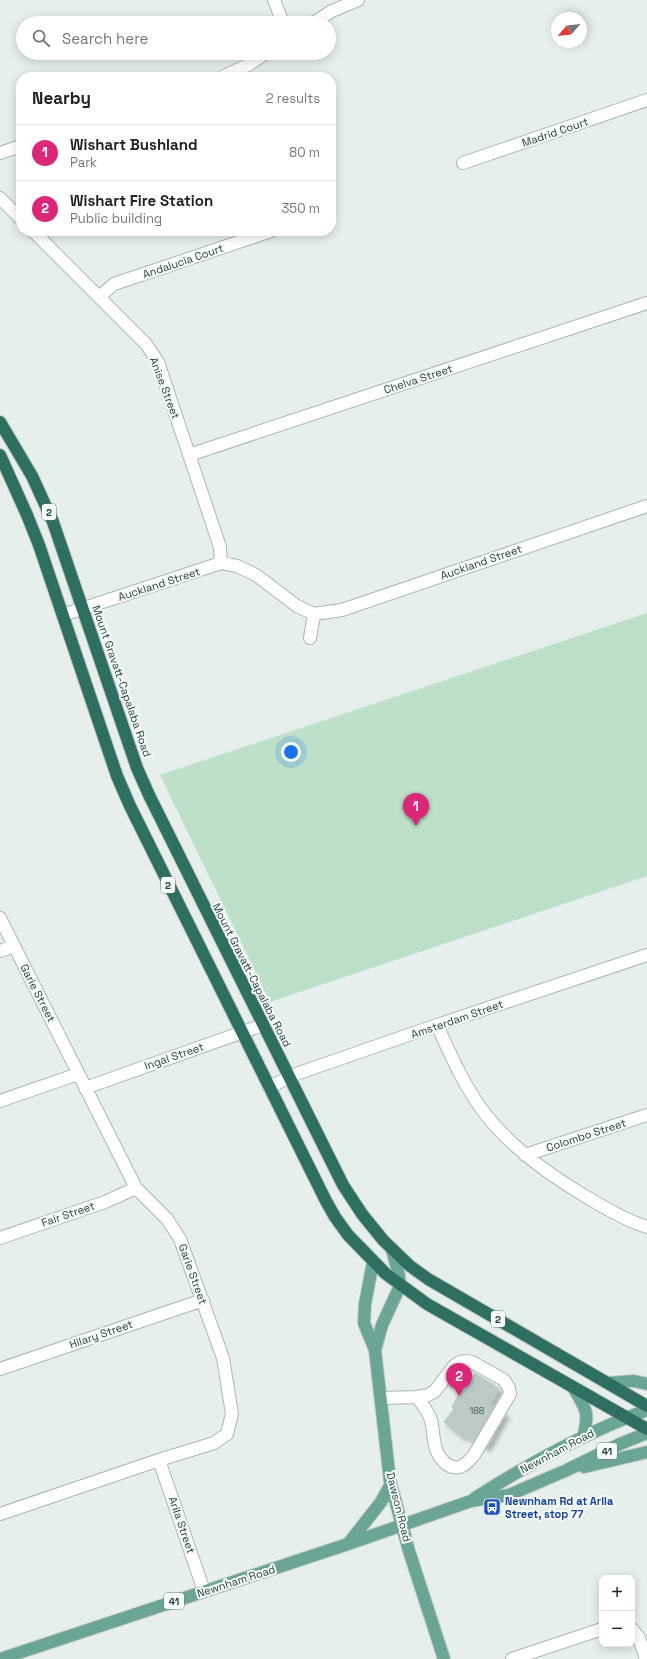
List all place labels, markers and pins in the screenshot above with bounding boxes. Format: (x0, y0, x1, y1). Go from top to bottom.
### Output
pin: 1 (403, 793, 429, 826)
pin: 2 (446, 1363, 472, 1396)
place label: Newnham Rd at Arila Street, stop 77 (505, 1494, 614, 1521)
bus stop icon: Newnham Rd at Arila Street, stop 77 (482, 1497, 502, 1517)

